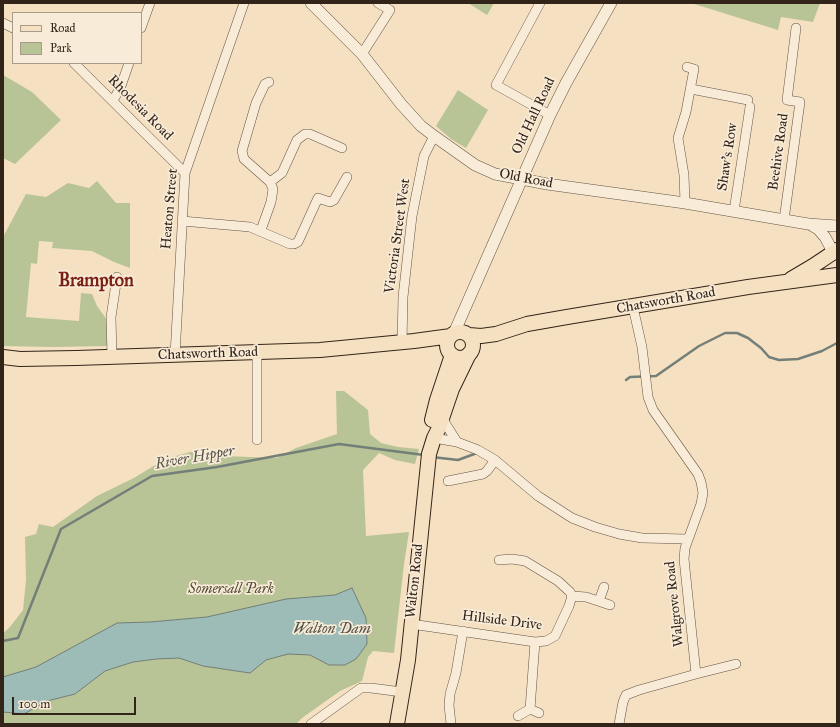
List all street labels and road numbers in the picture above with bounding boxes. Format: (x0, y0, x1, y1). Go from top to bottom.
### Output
street label: Rhodesia Road (104, 72, 176, 144)
street label: Old Hall Road (509, 75, 559, 157)
street label: Beehive Road (765, 112, 793, 192)
street label: Shaw's Row (714, 122, 742, 192)
street label: Old Road (498, 166, 554, 192)
street label: Heaton Street (158, 168, 182, 250)
street label: Victoria Street West (382, 177, 414, 295)
street label: Chatsworth Road (615, 284, 717, 318)
street label: Chatsworth Road (158, 344, 258, 364)
street label: Walton Road (403, 543, 427, 619)
street label: Walgrove Road (662, 560, 688, 648)
street label: Hillside Drive (461, 608, 543, 634)

